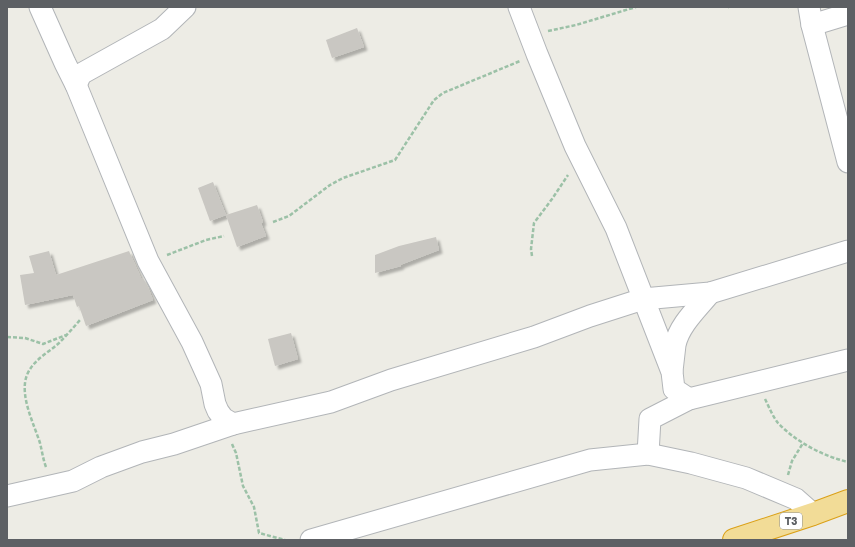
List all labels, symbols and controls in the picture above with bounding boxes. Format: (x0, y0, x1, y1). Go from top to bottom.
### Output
road number: T3 (780, 513, 802, 529)

